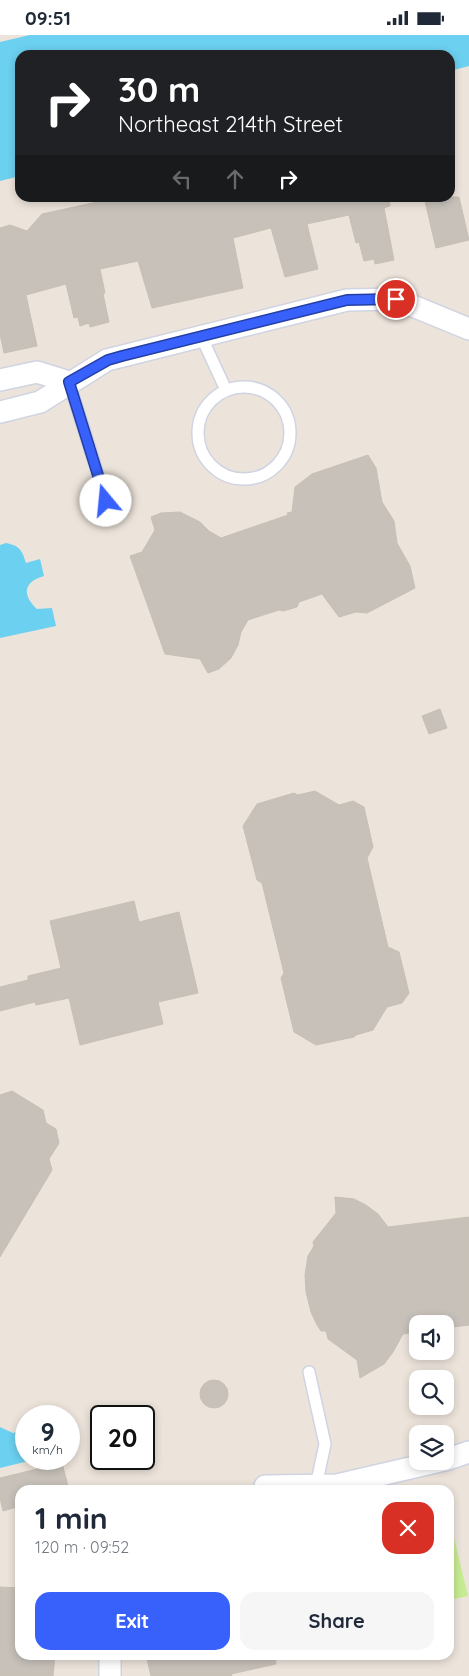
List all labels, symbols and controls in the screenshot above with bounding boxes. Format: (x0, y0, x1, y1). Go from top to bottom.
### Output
text: 09:51 (25, 6, 71, 30)
text: 30 m (118, 67, 200, 111)
icon: right (35, 70, 100, 135)
text: Northeast 214th Street (118, 110, 343, 138)
icon: left (168, 165, 196, 193)
icon: ahead (221, 165, 249, 193)
icon: right (274, 165, 302, 193)
pin (375, 278, 417, 320)
icon: arrive (382, 285, 410, 313)
position arrow (79, 474, 131, 526)
map controls (409, 1315, 454, 1470)
button: sound (409, 1315, 454, 1360)
button: search (409, 1370, 454, 1415)
speed limit sign: 20 (90, 1405, 155, 1470)
text: 9 (40, 1416, 55, 1447)
button: layers (409, 1425, 454, 1470)
text: km/h (32, 1442, 63, 1457)
text: 1 min (35, 1499, 108, 1537)
button: close (382, 1502, 434, 1554)
text: 120 m · 09:52 (35, 1537, 129, 1557)
button: Exit (35, 1592, 230, 1650)
button: Share (240, 1592, 434, 1650)

